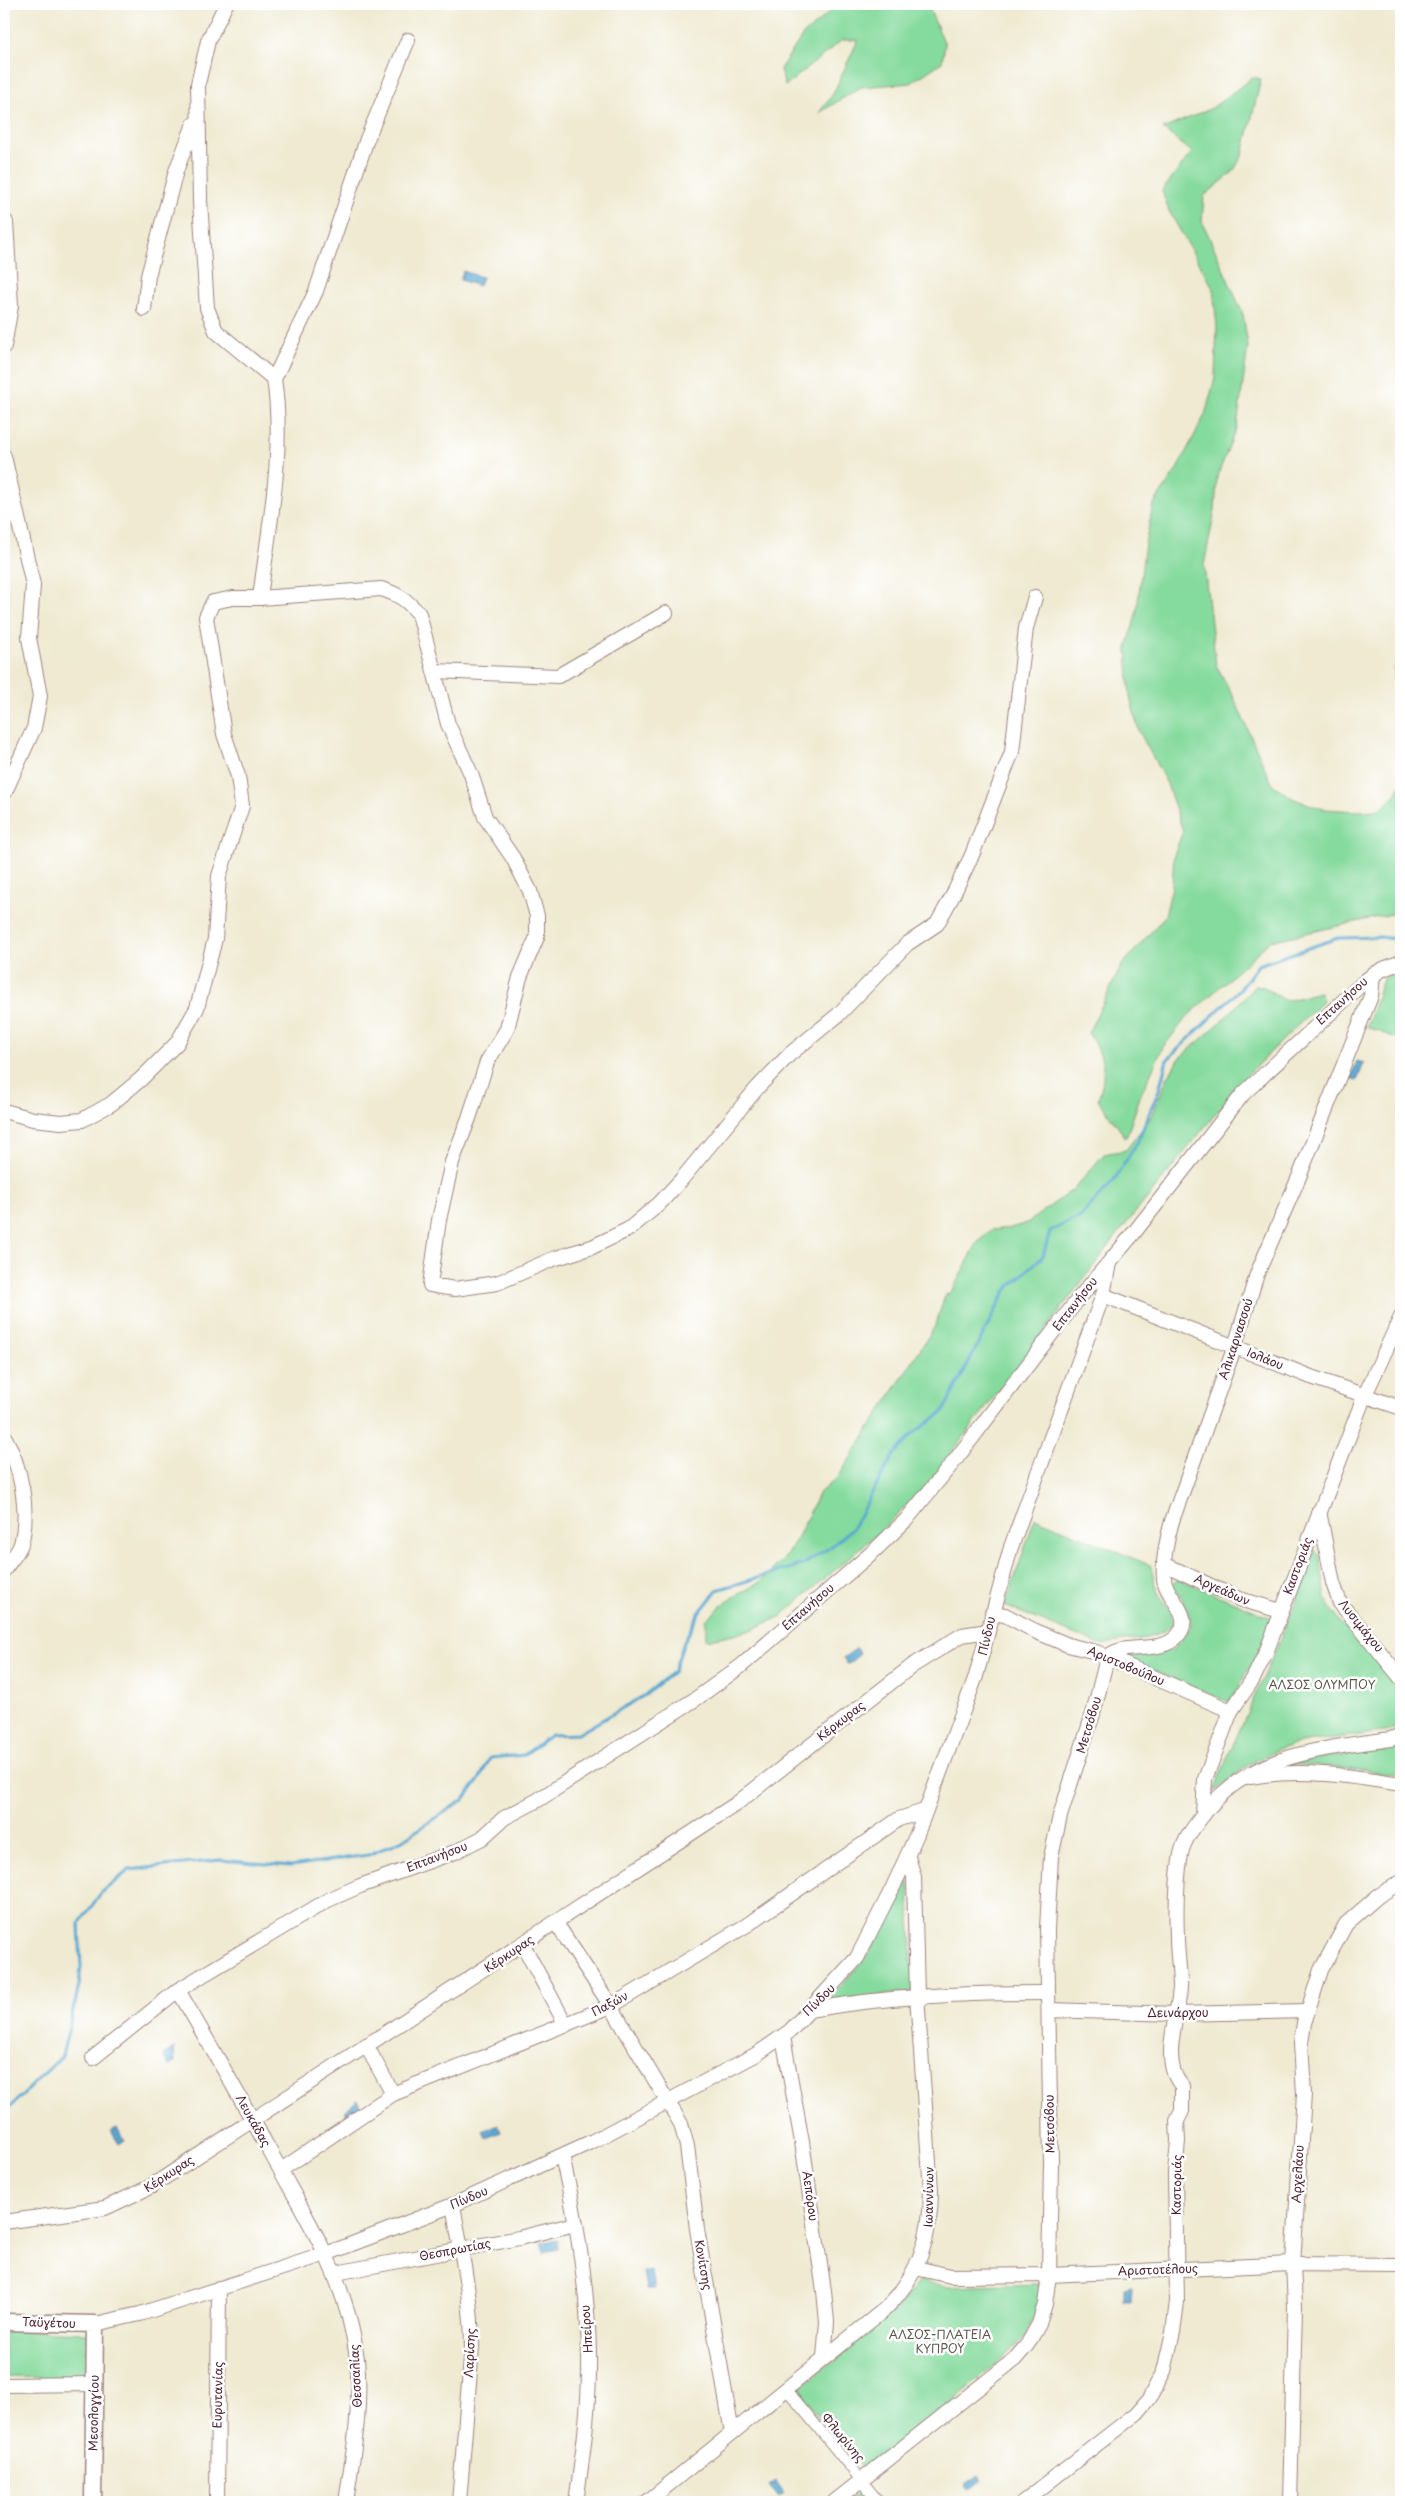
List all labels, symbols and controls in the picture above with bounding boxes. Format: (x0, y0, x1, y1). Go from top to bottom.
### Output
street label: Επτανήσου (1311, 972, 1371, 1028)
street label: Επτανήσου (1047, 1272, 1101, 1334)
street label: Αλικαρνασσού (1213, 1295, 1257, 1382)
street label: Ιολάου (1244, 1343, 1287, 1374)
street label: Καστοριάς (1278, 1534, 1316, 1597)
street label: Αργεάδων (1192, 1569, 1253, 1609)
street label: Επτανήσου (777, 1578, 838, 1634)
street label: Λυσιμάχου (1335, 1595, 1389, 1656)
street label: Πίνδου (973, 1614, 999, 1657)
street label: Αριστοβούλου (1085, 1641, 1168, 1689)
park label: ΑΛΣΟΣ ΟΛΥΜΠΟΥ (1268, 1675, 1376, 1693)
street label: Μετσόβου (1071, 1694, 1105, 1755)
street label: Κέρκυρας (813, 1696, 868, 1745)
street label: Επτανήσου (403, 1836, 470, 1876)
street label: Κέρκυρας (480, 1930, 537, 1976)
street label: Πίνδου (798, 1979, 839, 2020)
street label: Παξών (588, 1986, 631, 2020)
street label: Δεινάρχου (1147, 2003, 1209, 2021)
street label: Λευκάδας (232, 2091, 276, 2150)
street label: Μετσόβου (1039, 2094, 1059, 2154)
street label: Αρχελάου (1286, 2144, 1308, 2204)
street label: Κέρκυρας (140, 2150, 197, 2196)
street label: Καστοριάς (1166, 2155, 1186, 2215)
street label: Ιωαννίνων (918, 2166, 938, 2228)
street label: Αεπόρου (799, 2170, 823, 2222)
street label: Πίνδου (447, 2181, 491, 2213)
street label: Θεσπρωτίας (417, 2233, 492, 2265)
street label: Κονίτσης (691, 2238, 717, 2292)
street label: Αριστοτέλους (1118, 2259, 1198, 2279)
street label: Ηπείρου (575, 2304, 597, 2354)
street label: Ταϋγέτου (22, 2312, 76, 2332)
park label: ΑΛΣΟΣ-ΠΛΑΤΕΙΑ ΚΥΠΡΟΥ (889, 2325, 991, 2357)
street label: Λαρίσης (459, 2328, 479, 2378)
street label: Θεσσαλίας (344, 2344, 366, 2408)
street label: Ευρυτανίας (207, 2361, 227, 2429)
street label: Μεσολογγίου (83, 2375, 103, 2451)
street label: Φλωρίνης (818, 2409, 870, 2466)

